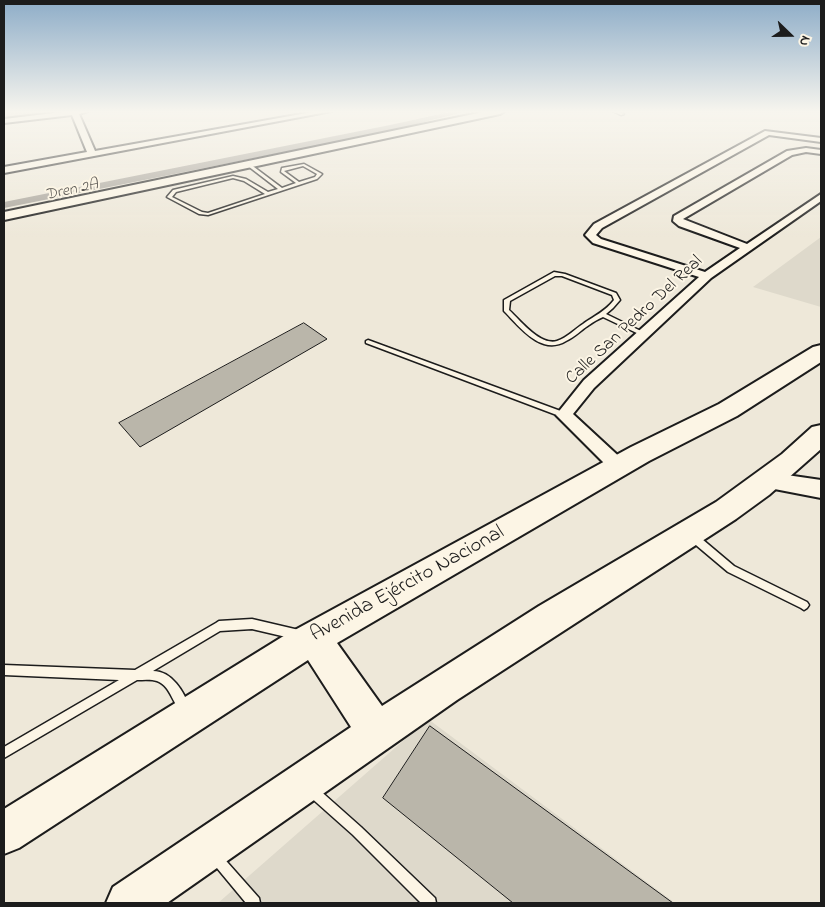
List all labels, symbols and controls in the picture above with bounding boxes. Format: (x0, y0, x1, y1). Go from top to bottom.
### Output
north arrow (765, 10, 815, 60)
text: N (793, 32, 816, 49)
water label: Dren 2A (44, 176, 100, 206)
street label: Calle San Pedro Del Real (562, 252, 708, 390)
street label: Avenida Ejército Nacional (307, 521, 509, 649)

